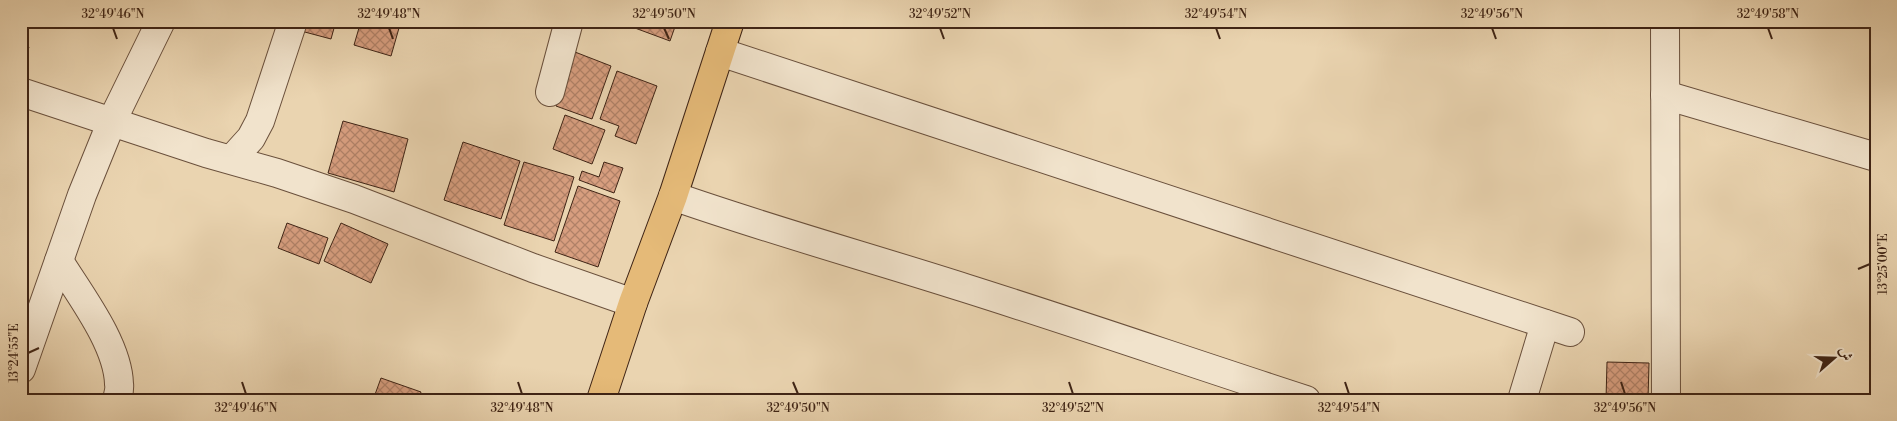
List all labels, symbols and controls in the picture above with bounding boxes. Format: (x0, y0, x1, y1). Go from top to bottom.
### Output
text: 32°49'46"N (81, 7, 145, 22)
text: 32°49'48"N (357, 7, 421, 22)
text: 32°49'50"N (632, 7, 696, 22)
text: 32°49'52"N (909, 7, 971, 22)
text: 32°49'54"N (1185, 7, 1247, 22)
text: 32°49'56"N (1461, 7, 1523, 22)
text: 32°49'58"N (1737, 7, 1799, 22)
text: 13°25'00"E (1876, 233, 1891, 295)
text: 13°24'55"E (7, 323, 22, 383)
north arrow (1810, 334, 1860, 384)
text: ش (1834, 344, 1856, 364)
text: 32°49'46"N (214, 401, 278, 416)
text: 32°49'48"N (490, 401, 554, 416)
text: 32°49'50"N (766, 401, 830, 416)
text: 32°49'52"N (1042, 401, 1104, 416)
text: 32°49'54"N (1318, 401, 1380, 416)
text: 32°49'56"N (1594, 401, 1656, 416)

